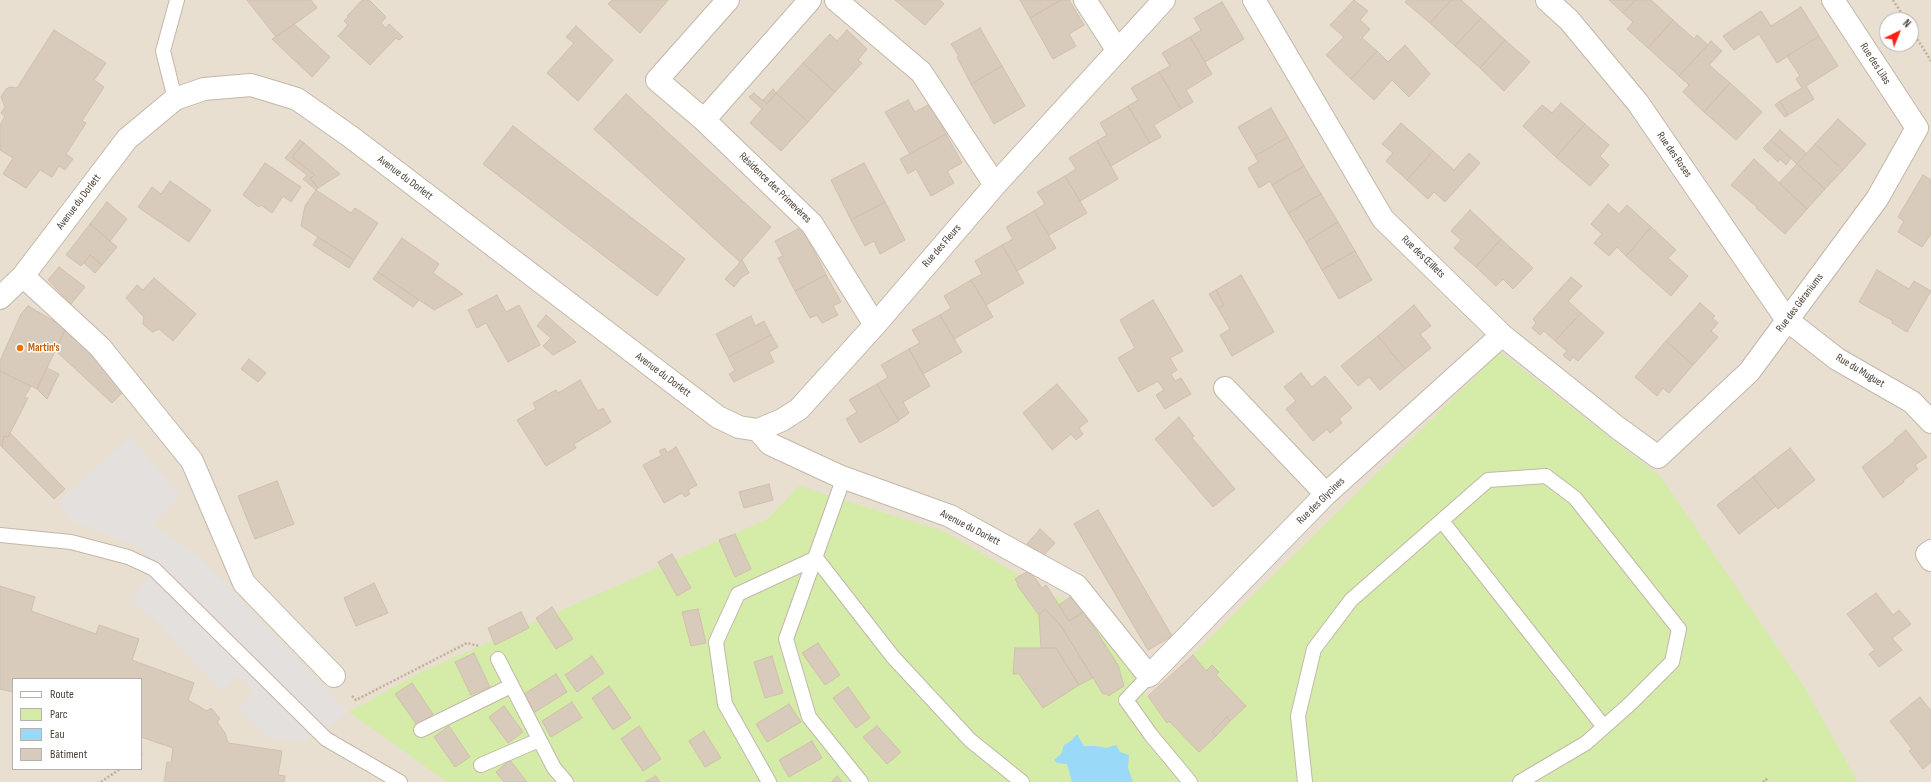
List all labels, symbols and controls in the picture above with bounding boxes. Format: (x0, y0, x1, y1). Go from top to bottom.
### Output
north arrow (1879, 12, 1919, 52)
text: N (1900, 17, 1913, 30)
street label: Rue des Lilas (1857, 41, 1893, 87)
street label: Rue des Roses (1654, 130, 1694, 180)
street label: Résidence des Primevères (736, 150, 814, 226)
street label: Avenue du Dorlett (375, 153, 435, 203)
street label: Avenue du Dorlett (54, 172, 104, 232)
street label: Rue des Fleurs (920, 222, 964, 270)
street label: Rue des Œillets (1398, 233, 1448, 281)
street label: Rue des Géraniums (1774, 271, 1826, 335)
place label: Martin's (28, 341, 60, 355)
marker: Martin's (15, 343, 25, 353)
street label: Avenue du Dorlett (633, 350, 693, 400)
street label: Rue du Muguet (1833, 351, 1887, 391)
street label: Rue des Glycines (1294, 475, 1348, 527)
street label: Avenue du Dorlett (938, 507, 1002, 549)
legend (12, 678, 142, 770)
text: Route (50, 687, 74, 702)
text: Parc (50, 707, 68, 722)
text: Eau (50, 727, 64, 742)
text: Bâtiment (50, 747, 87, 762)

